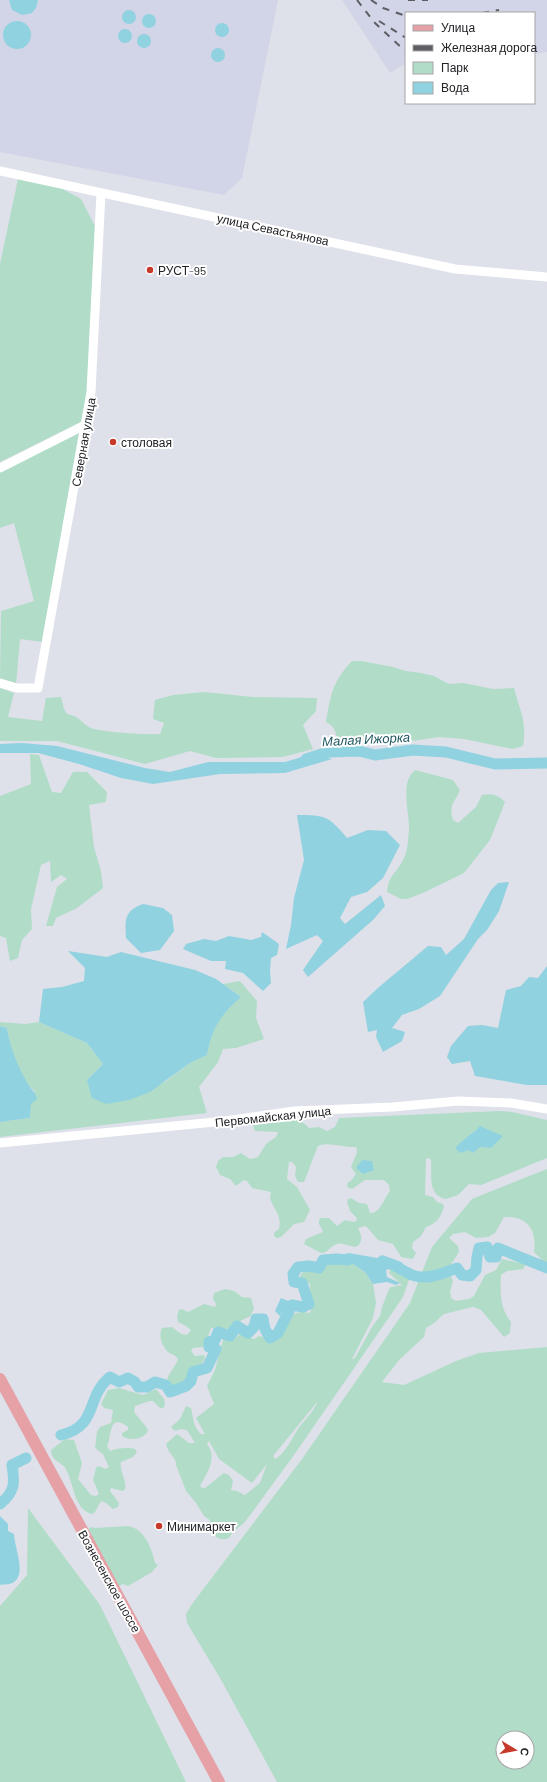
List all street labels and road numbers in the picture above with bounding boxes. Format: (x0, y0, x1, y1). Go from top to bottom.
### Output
street label: улица Севастьянова (216, 210, 331, 249)
street label: Северная улица (68, 396, 99, 488)
street label: Первомайская улица (214, 1103, 332, 1130)
street label: Вознесенское шоссе (76, 1527, 144, 1635)

